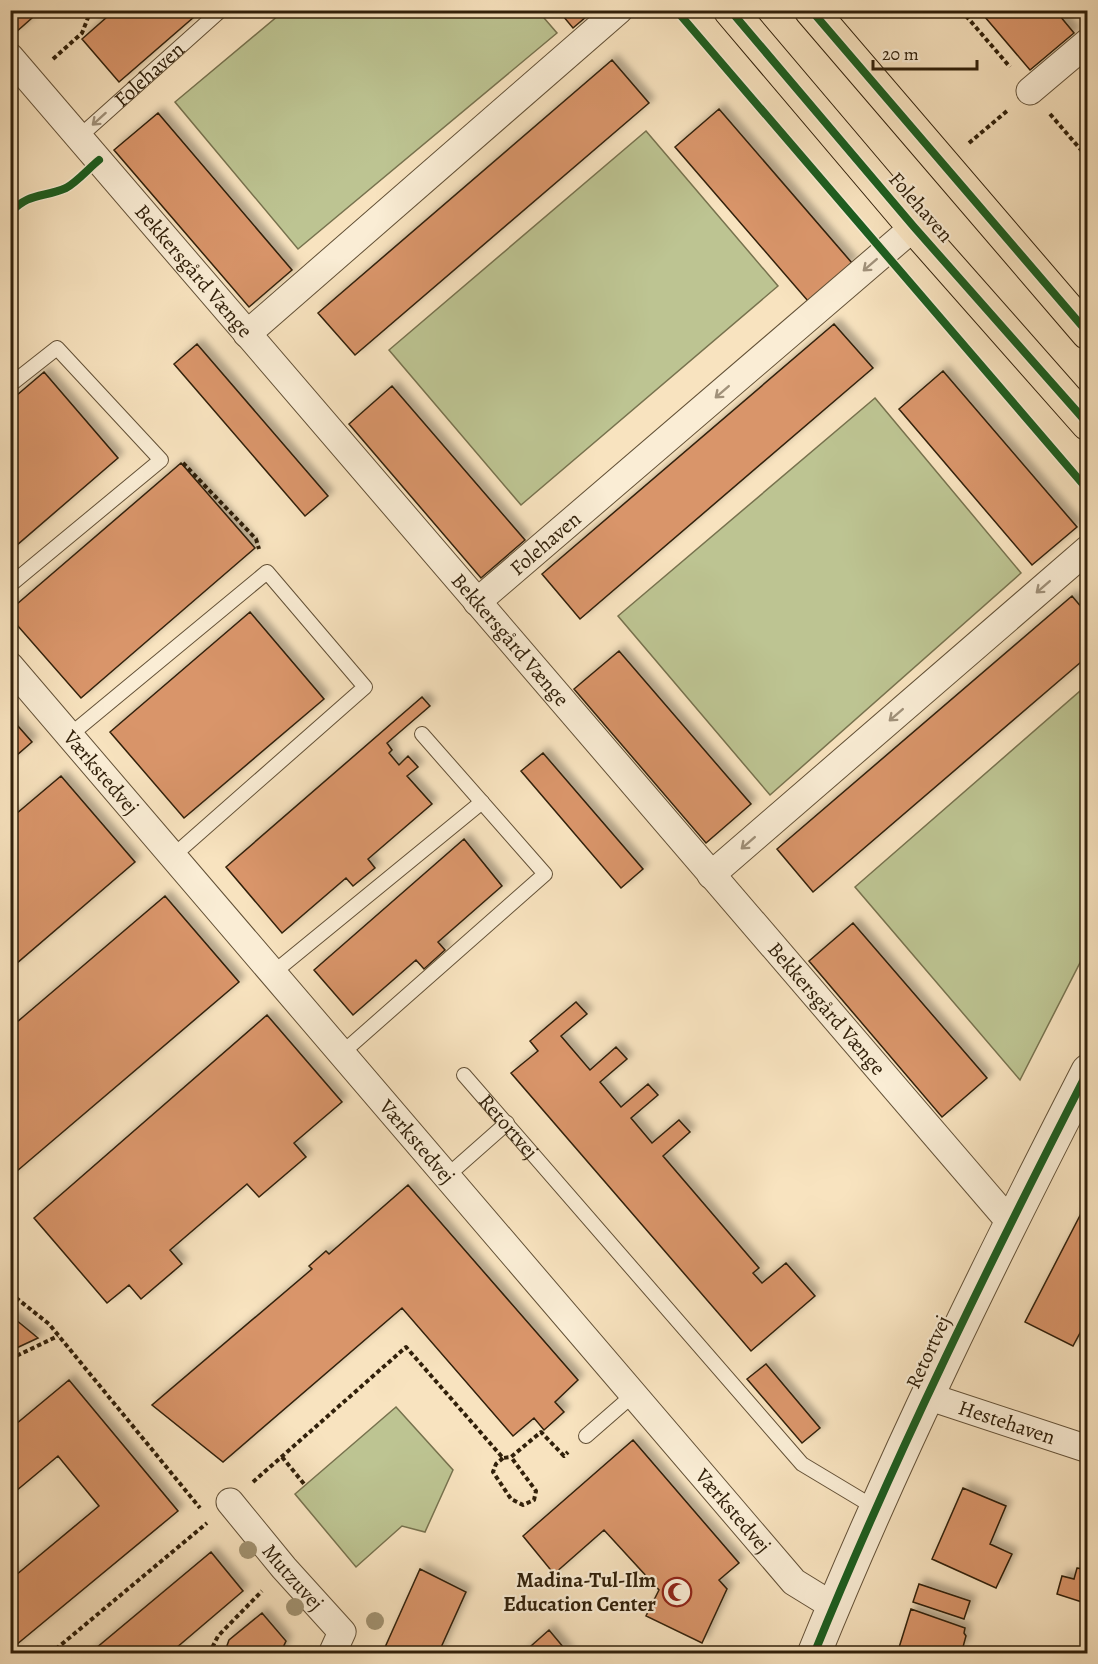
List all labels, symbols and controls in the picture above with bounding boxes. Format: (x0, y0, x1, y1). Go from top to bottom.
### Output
scale bar (873, 33, 976, 71)
street label: Folehaven (108, 35, 190, 113)
text: 20 m (882, 42, 919, 66)
one-way arrow (92, 112, 107, 126)
street label: Folehaven (882, 166, 960, 248)
street label: Bekkersgård Vænge (128, 198, 259, 344)
one-way arrow (863, 258, 878, 272)
one-way arrow (715, 385, 730, 399)
street label: Folehaven (504, 505, 587, 582)
street label: Bekkersgård Vænge (445, 567, 575, 713)
one-way arrow (1035, 581, 1051, 594)
one-way arrow (889, 708, 904, 722)
street label: Værkstedvej (56, 723, 145, 821)
one-way arrow (741, 836, 756, 850)
street label: Bekkersgård Vænge (761, 936, 892, 1081)
street label: Retortvej (473, 1088, 545, 1165)
street label: Værkstedvej (372, 1093, 461, 1190)
street label: Retortvej (899, 1311, 957, 1393)
street label: Hestehaven (955, 1393, 1059, 1451)
street label: Værkstedvej (688, 1462, 777, 1559)
street label: Mutzuvej (256, 1538, 330, 1617)
place label: Madina-Tul-Ilm Education Center (503, 1566, 656, 1618)
mosque icon: Madina-Tul-Ilm Education Center (661, 1576, 693, 1608)

